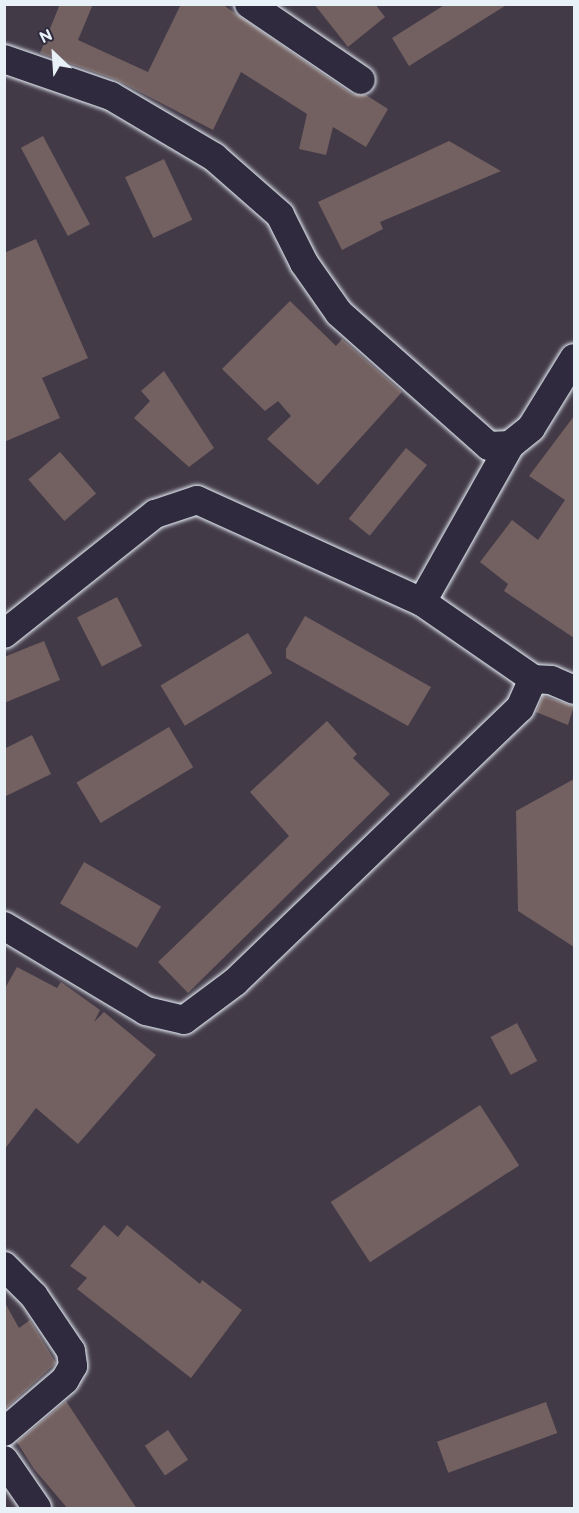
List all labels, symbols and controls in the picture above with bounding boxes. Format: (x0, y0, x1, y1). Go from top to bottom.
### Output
north arrow (24, 24, 84, 84)
text: N (37, 26, 56, 48)

